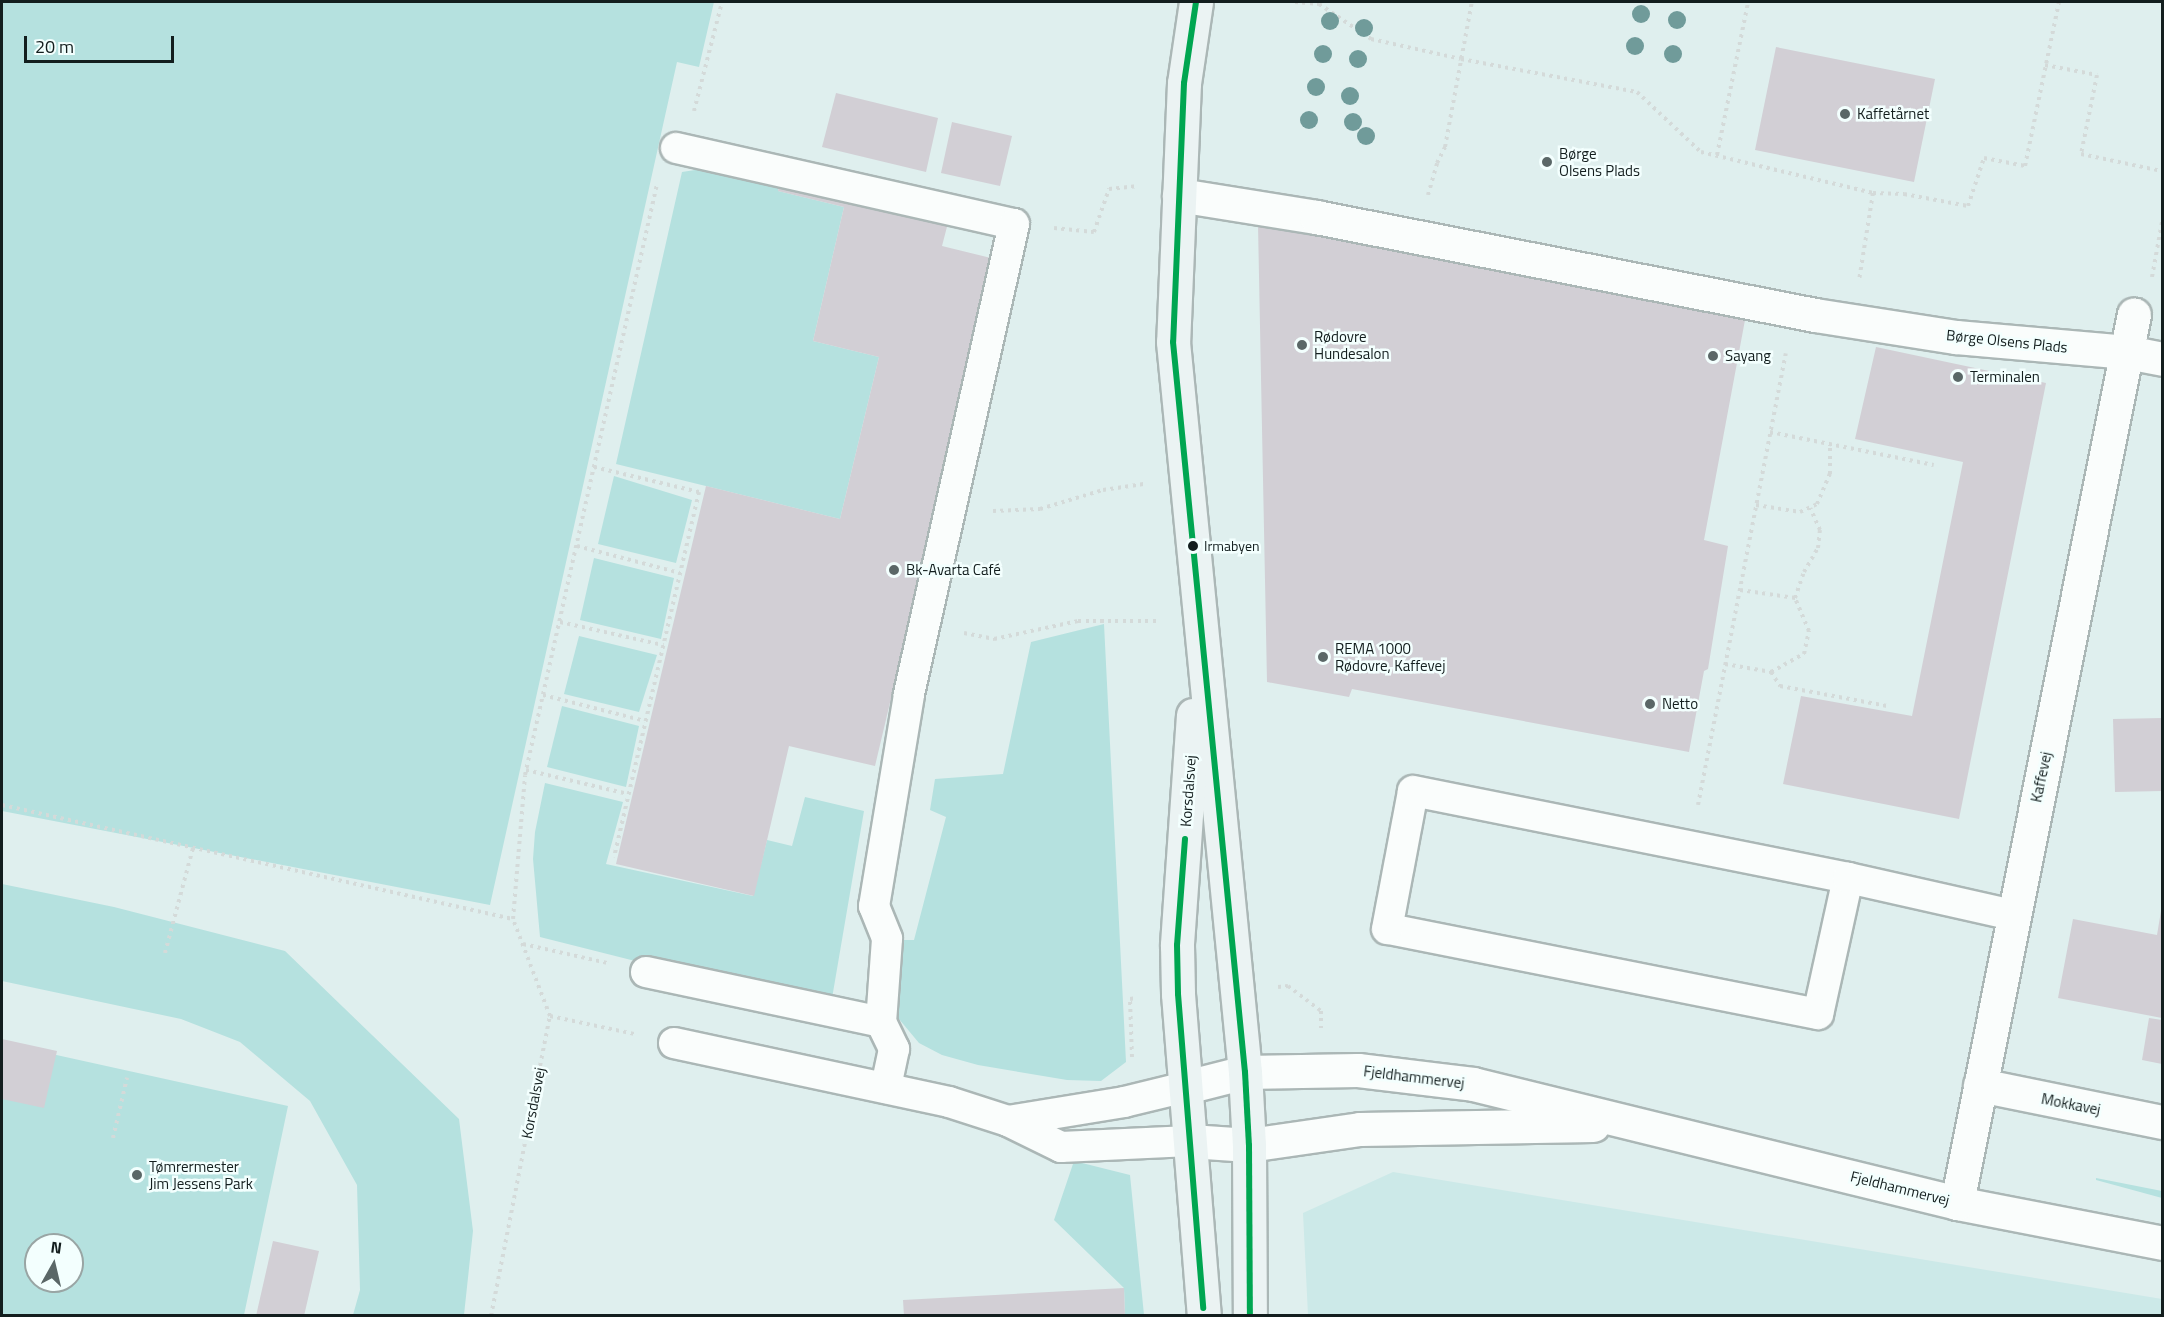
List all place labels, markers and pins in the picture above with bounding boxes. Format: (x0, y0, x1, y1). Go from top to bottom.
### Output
place label: Kaffetårnet (1857, 105, 1929, 123)
marker: Kaffetårnet (1838, 107, 1852, 121)
place label: Børge Olsens Plads (1559, 144, 1640, 179)
marker: Børge Olsens Plads (1540, 155, 1554, 169)
place label: Rødovre Hundesalon (1314, 327, 1390, 362)
marker: Rødovre Hundesalon (1295, 338, 1309, 352)
place label: Sayang (1725, 347, 1771, 365)
marker: Sayang (1706, 349, 1720, 363)
place label: Terminalen (1970, 368, 2040, 386)
marker: Terminalen (1951, 370, 1965, 384)
place label: Irmabyen (1204, 538, 1259, 554)
marker: Irmabyen (1187, 540, 1199, 552)
place label: Bk-Avarta Café (906, 561, 1001, 579)
marker: Bk-Avarta Café (887, 563, 901, 577)
place label: REMA 1000 Rødovre, Kaffevej (1335, 639, 1445, 674)
marker: REMA 1000 Rødovre, Kaffevej (1316, 650, 1330, 664)
place label: Netto (1662, 695, 1698, 713)
marker: Netto (1643, 697, 1657, 711)
place label: Tømrermester Jim Jessens Park (149, 1157, 253, 1192)
marker: Tømrermester Jim Jessens Park (130, 1168, 144, 1182)

